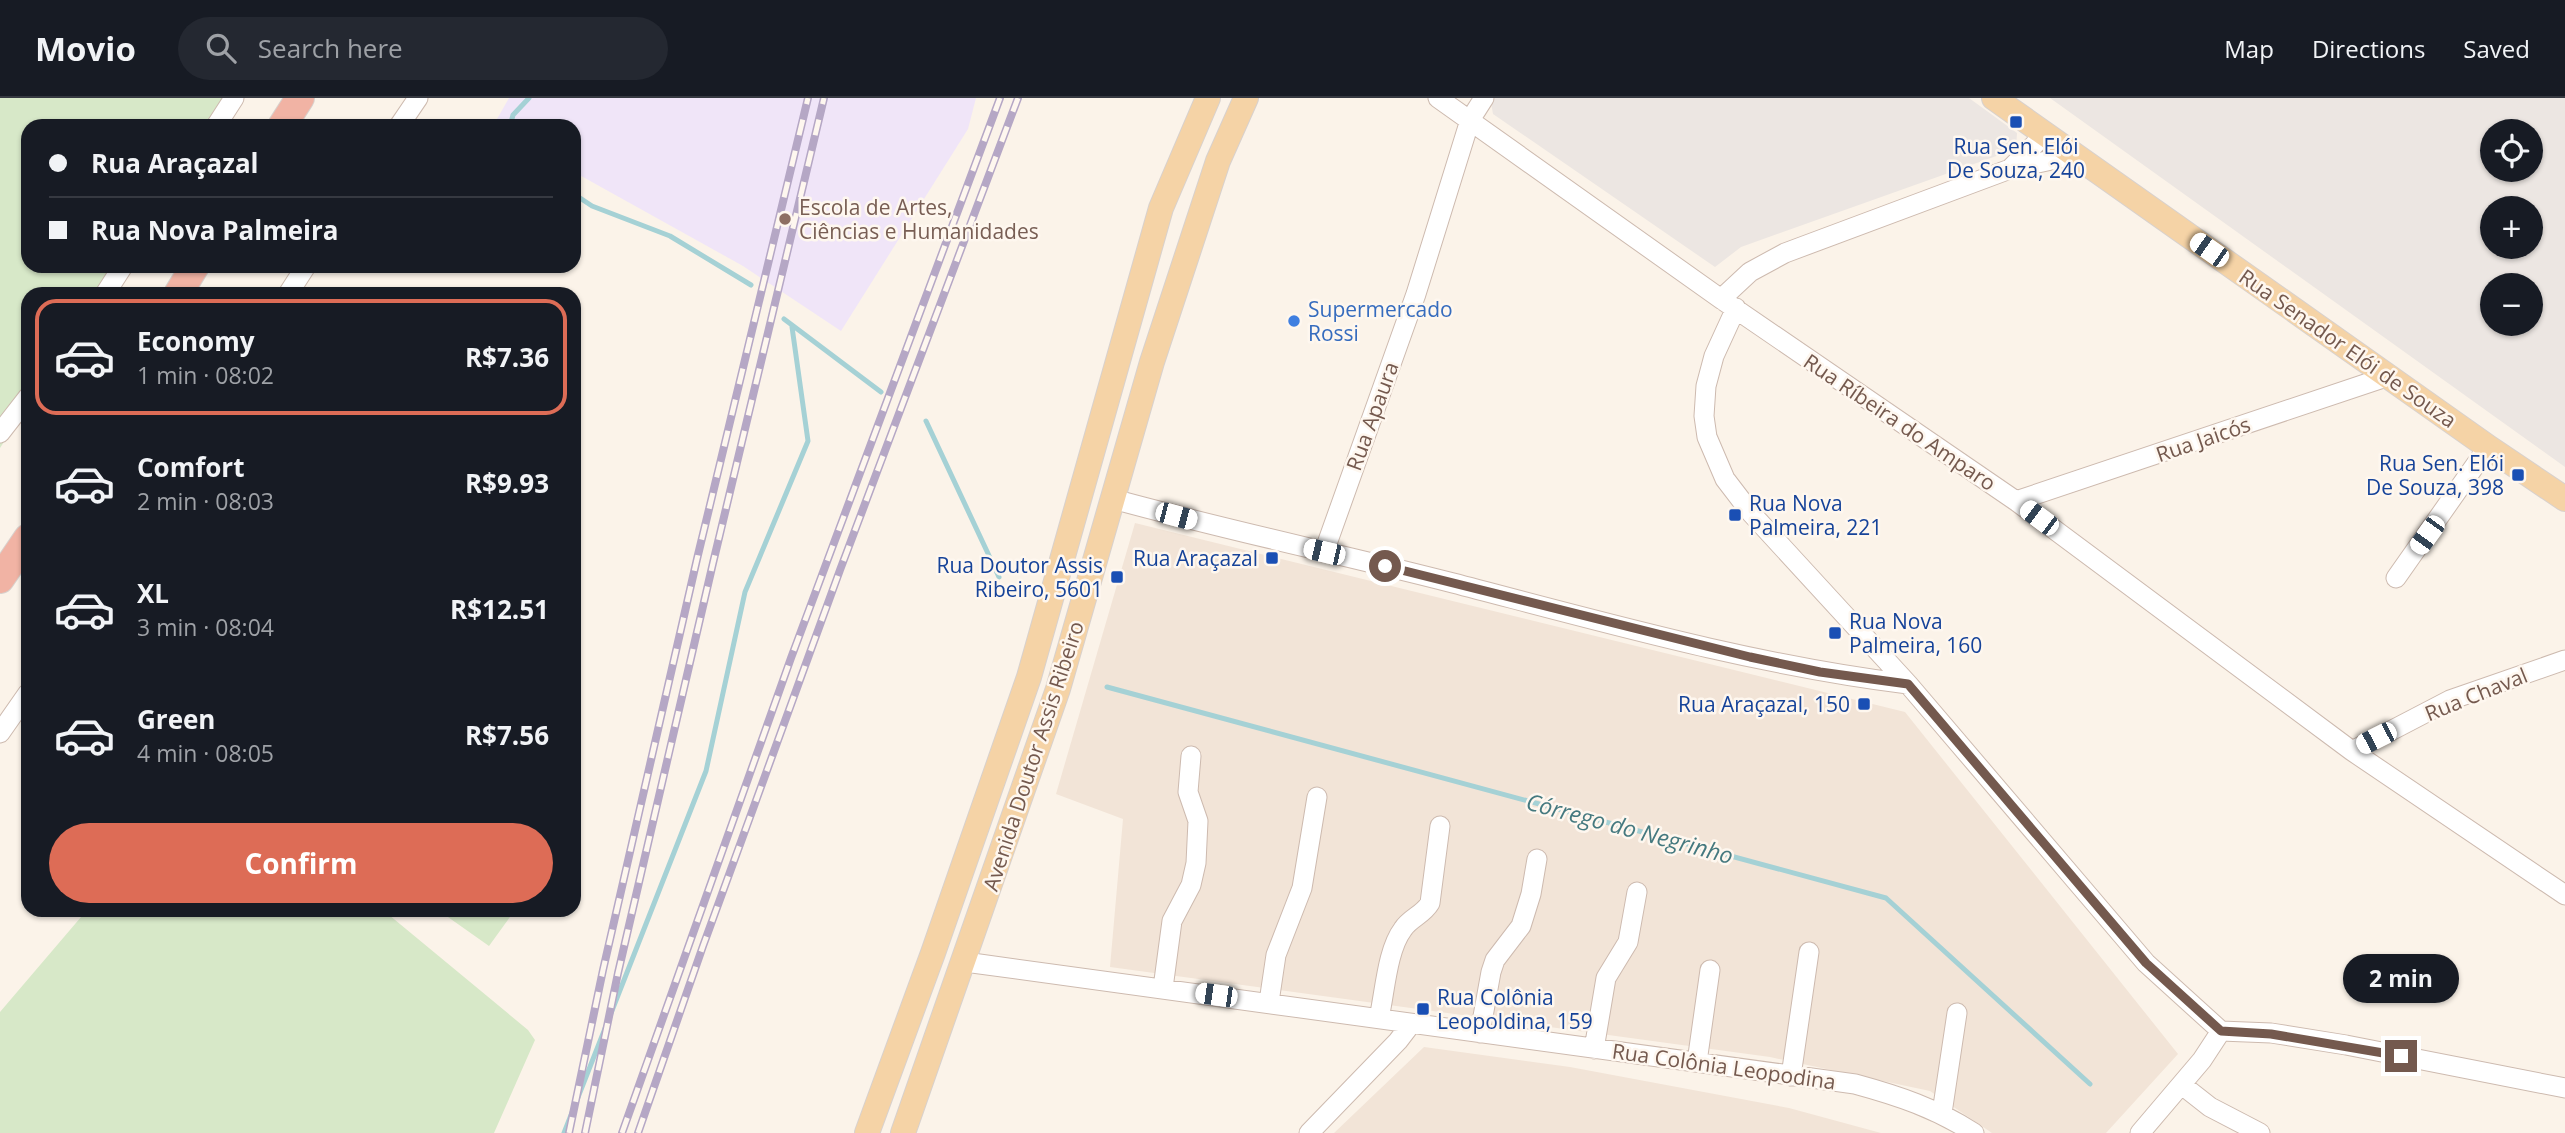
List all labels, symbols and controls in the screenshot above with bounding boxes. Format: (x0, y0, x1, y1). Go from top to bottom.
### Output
search box (178, 17, 668, 80)
text: Movio (35, 26, 136, 71)
icon: search (202, 29, 240, 67)
text: Search here (258, 30, 403, 66)
text: Map (2224, 32, 2274, 65)
text: Directions (2312, 32, 2425, 65)
text: Saved (2463, 32, 2530, 65)
marker: Rua Sen. Elói De Souza, 240 (2008, 114, 2024, 130)
map controls (2480, 119, 2543, 336)
button: locate (2480, 119, 2543, 182)
place label: Rua Sen. Elói De Souza, 240 (1947, 132, 2085, 184)
text: Rua Araçazal (91, 145, 259, 181)
place label: Escola de Artes, Ciências e Humanidades (799, 193, 1039, 245)
button: + (2480, 196, 2543, 259)
marker: Escola de Artes, Ciências e Humanidades (777, 211, 793, 227)
text: Rua Nova Palmeira (91, 212, 339, 248)
car (2186, 229, 2233, 271)
street label: Rua Senador Elói de Souza (2234, 262, 2462, 434)
button: − (2480, 273, 2543, 336)
place label: Supermercado Rossi (1308, 295, 1453, 347)
marker: Supermercado Rossi (1286, 313, 1302, 329)
text: Economy (137, 323, 255, 359)
icon: car (53, 326, 116, 389)
text: R$7.36 (465, 339, 549, 375)
street label: Rua Ríbeira do Amparo (1798, 347, 2002, 497)
street label: Rua Apaura (1339, 358, 1405, 474)
text: 1 min · 08:02 (137, 359, 274, 391)
street label: Rua Jaicós (2152, 410, 2254, 468)
text: Comfort (137, 449, 244, 485)
place label: Rua Sen. Elói De Souza, 398 (2366, 449, 2504, 501)
icon: car (53, 452, 116, 515)
text: R$9.93 (465, 465, 549, 501)
marker: Rua Sen. Elói De Souza, 398 (2510, 467, 2526, 483)
text: 2 min · 08:03 (137, 485, 274, 517)
place label: Rua Nova Palmeira, 221 (1749, 489, 1882, 541)
car (2016, 497, 2063, 539)
car (1153, 500, 1200, 532)
marker: Rua Nova Palmeira, 221 (1727, 507, 1743, 523)
car (2407, 512, 2448, 558)
car (1302, 537, 1347, 567)
place label: Rua Araçazal (1133, 544, 1258, 572)
marker: Rua Araçazal (1264, 550, 1280, 566)
route start (1369, 550, 1401, 582)
place label: Rua Doutor Assis Ribeiro, 5601 (937, 551, 1103, 603)
marker: Rua Doutor Assis Ribeiro, 5601 (1109, 569, 1125, 585)
text: XL (137, 575, 169, 611)
icon: car (53, 578, 116, 641)
text: R$12.51 (450, 591, 549, 627)
place label: Rua Nova Palmeira, 160 (1849, 607, 1982, 659)
text: 3 min · 08:04 (137, 611, 274, 643)
street label: Avenida Doutor Assis Ribeiro (976, 618, 1090, 894)
marker: Rua Nova Palmeira, 160 (1827, 625, 1843, 641)
street label: Rua Chaval (2421, 661, 2531, 727)
place label: Rua Araçazal, 150 (1678, 690, 1850, 718)
marker: Rua Araçazal, 150 (1856, 696, 1872, 712)
text: Green (137, 701, 215, 737)
icon: car (53, 704, 116, 767)
text: R$7.56 (465, 717, 549, 753)
car (2353, 719, 2400, 757)
text: 4 min · 08:05 (137, 737, 274, 769)
water label: Córrego do Negrinho (1523, 785, 1737, 871)
button: Confirm (49, 823, 553, 903)
callout: 2 min (2343, 954, 2459, 1004)
text: 2 min (2369, 962, 2433, 994)
car (1194, 982, 1239, 1008)
place label: Rua Colônia Leopoldina, 159 (1437, 983, 1593, 1035)
marker: Rua Colônia Leopoldina, 159 (1415, 1001, 1431, 1017)
street label: Rua Colônia Leopodina (1610, 1036, 1838, 1096)
route end (2385, 1040, 2417, 1072)

